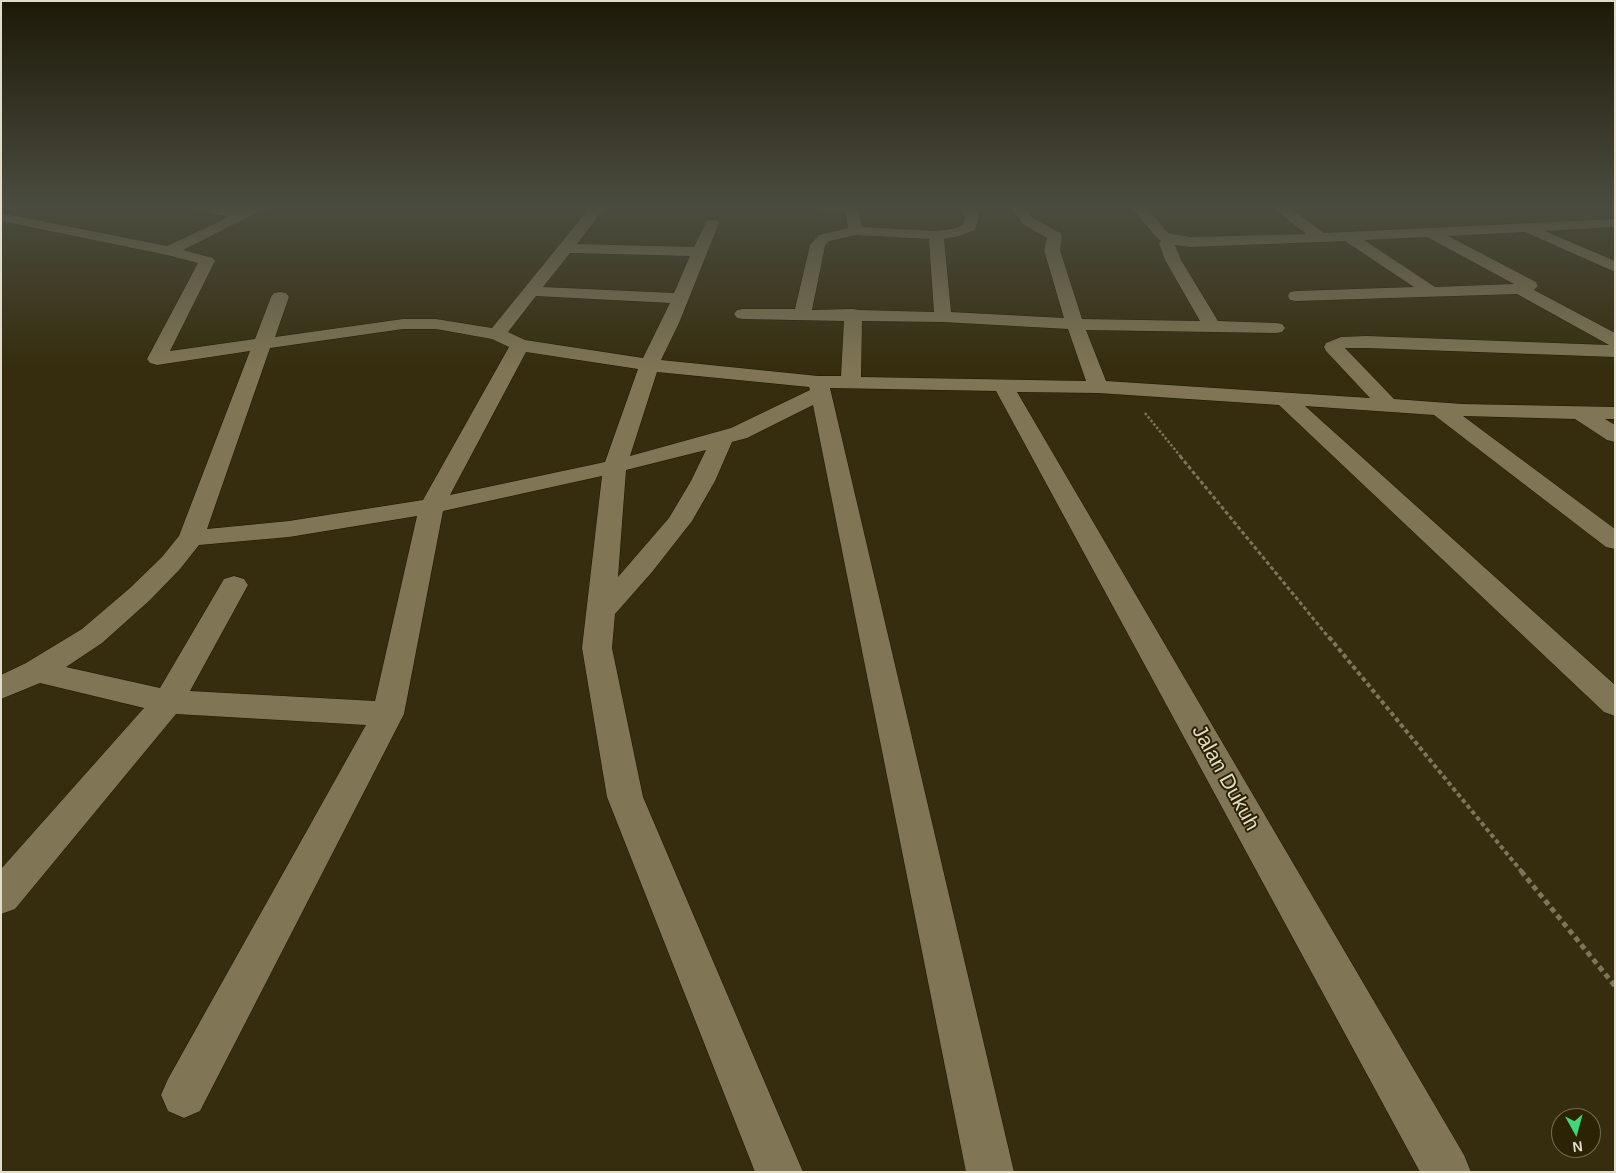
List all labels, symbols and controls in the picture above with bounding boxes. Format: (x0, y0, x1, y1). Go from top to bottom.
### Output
street label: Jalan Dukuh (1186, 721, 1264, 835)
north arrow (1551, 1108, 1601, 1158)
text: N (1572, 1138, 1584, 1155)

